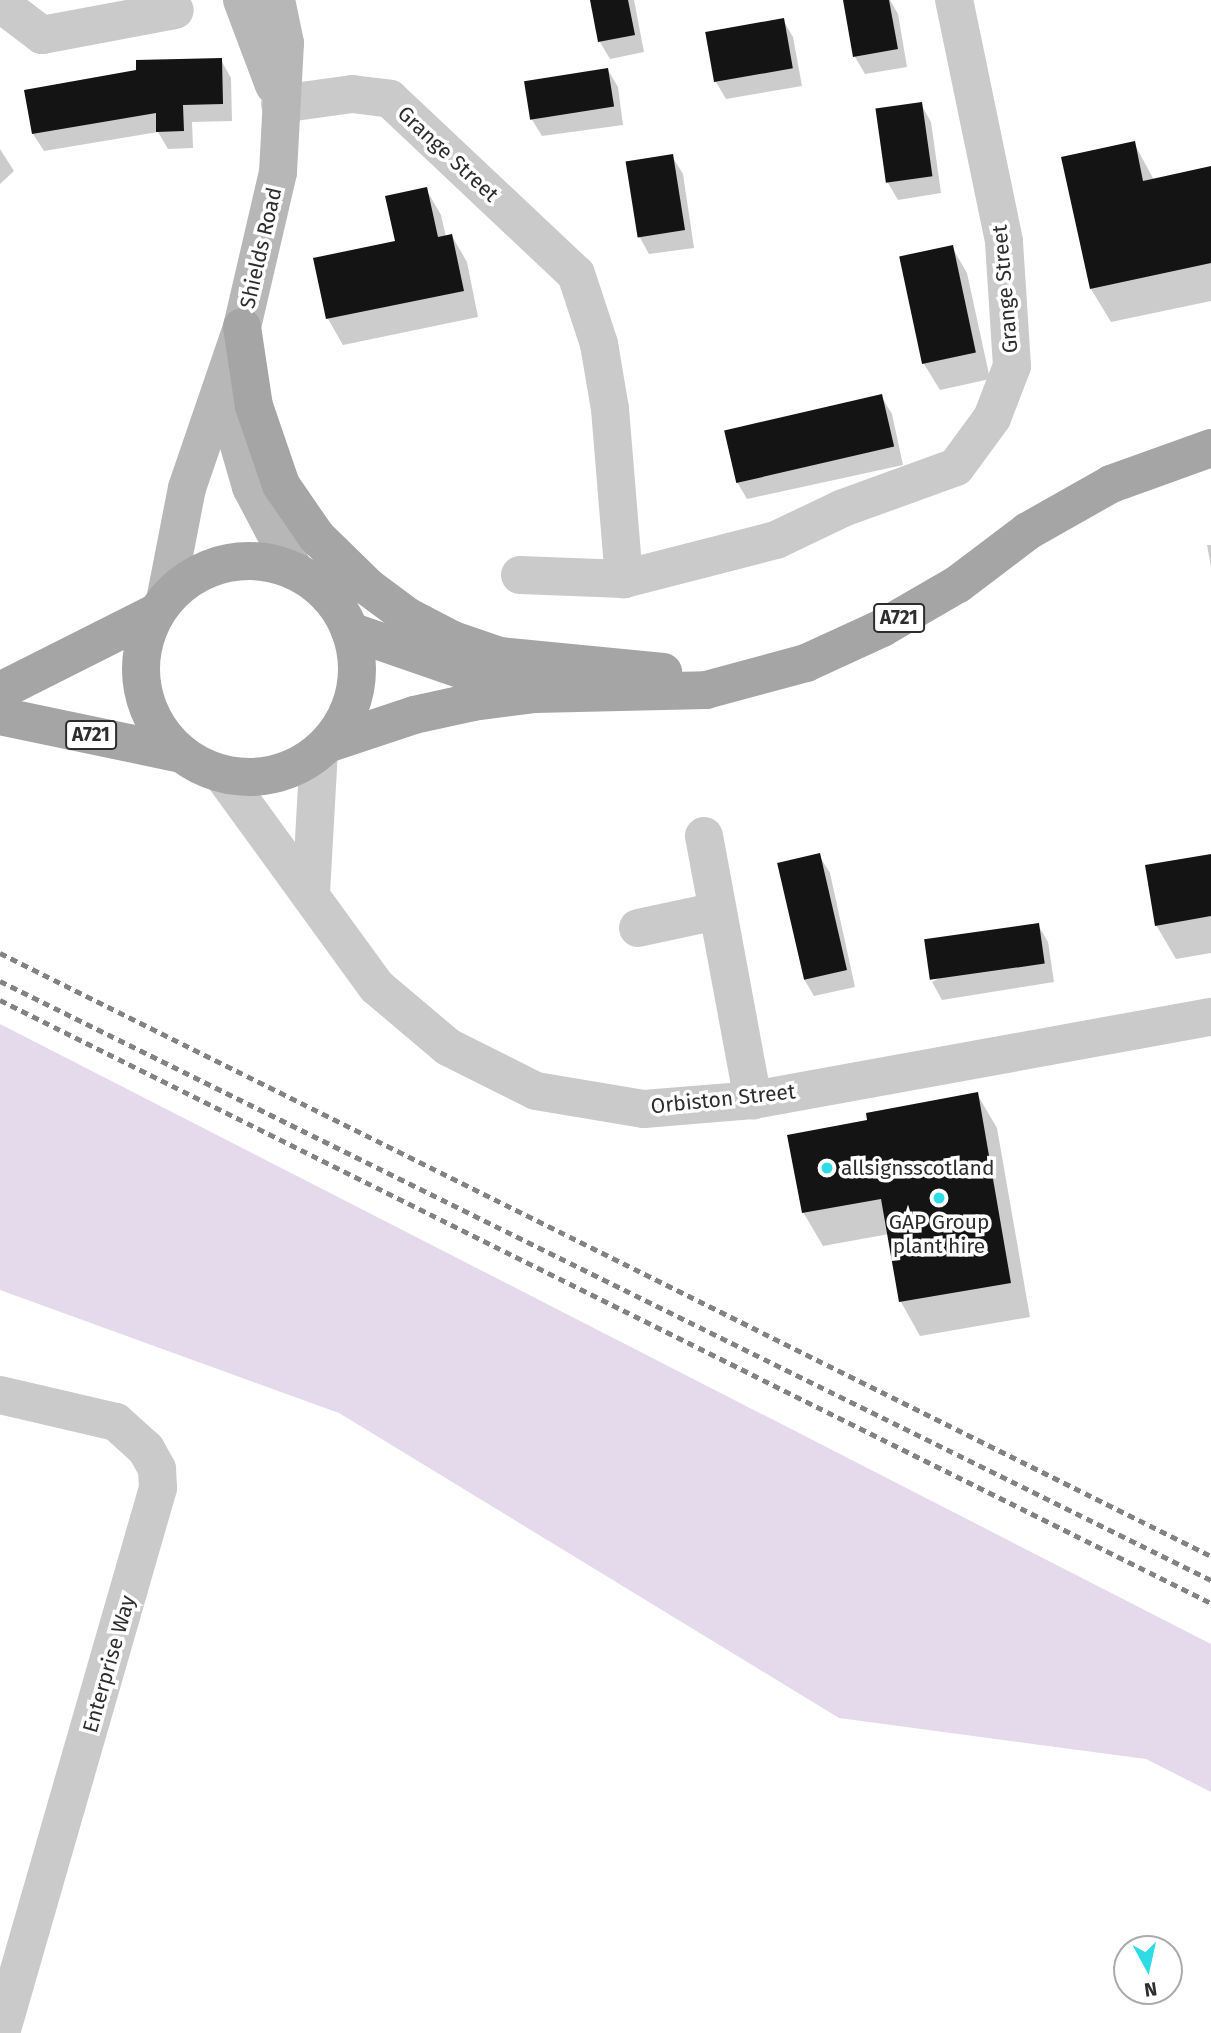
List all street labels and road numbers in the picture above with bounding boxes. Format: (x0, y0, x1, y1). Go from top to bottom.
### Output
street label: Grange Street (392, 101, 504, 207)
street label: Shields Road (235, 185, 287, 311)
street label: Grange Street (987, 224, 1023, 354)
road number: A721 (873, 603, 925, 634)
road number: A721 (65, 720, 117, 750)
street label: Orbiston Street (649, 1079, 797, 1119)
street label: Enterprise Way (77, 1592, 141, 1736)

